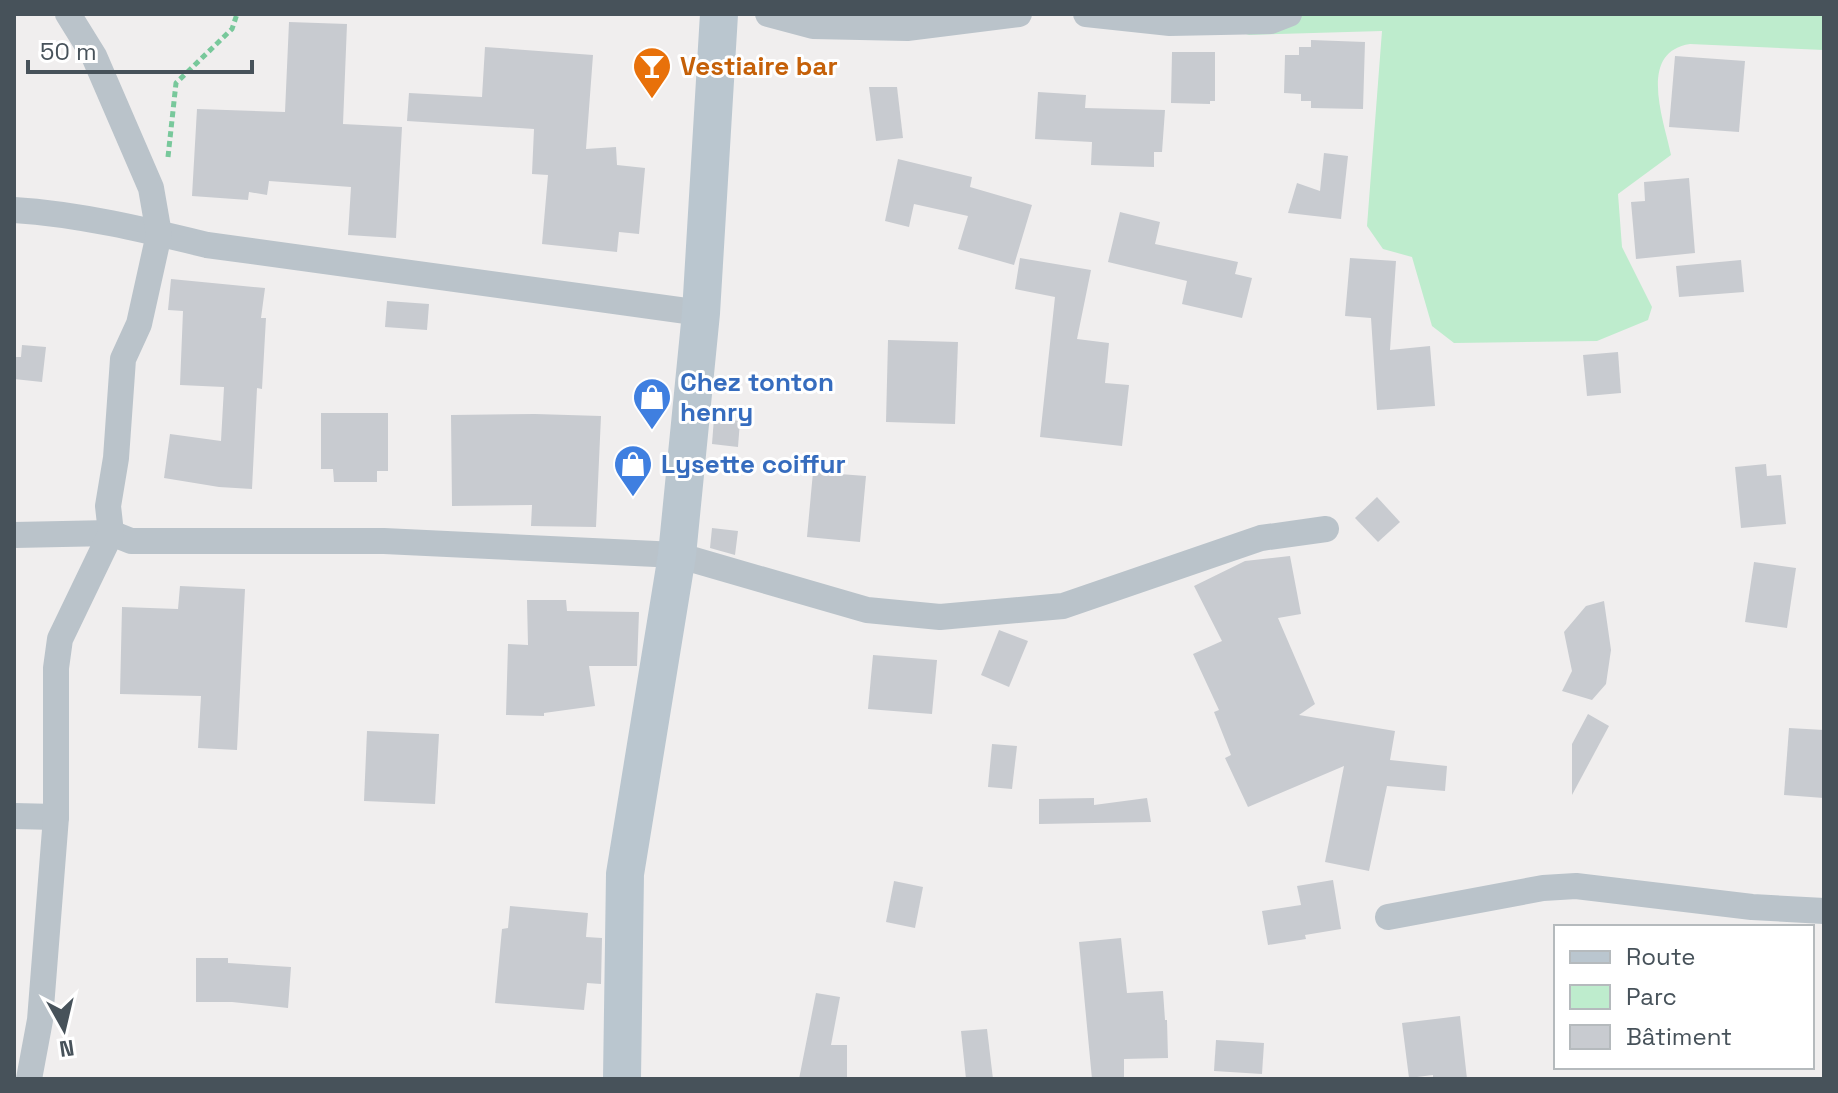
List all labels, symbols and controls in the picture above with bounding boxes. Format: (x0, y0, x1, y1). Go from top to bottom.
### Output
scale bar (28, 24, 252, 74)
text: 50 m (40, 36, 97, 67)
bar icon: Vestiaire bar (631, 45, 673, 100)
place label: Vestiaire bar (680, 49, 838, 83)
place label: Chez tonton henry (680, 365, 834, 429)
shop icon: Chez tonton henry (631, 376, 673, 431)
shop icon: Lysette coiffur (612, 443, 654, 498)
place label: Lysette coiffur (661, 447, 846, 481)
legend (1554, 925, 1814, 1069)
text: Route (1626, 941, 1695, 972)
text: Parc (1626, 981, 1677, 1012)
north arrow (24, 989, 104, 1069)
text: Bâtiment (1626, 1021, 1732, 1052)
text: N (58, 1034, 76, 1064)

